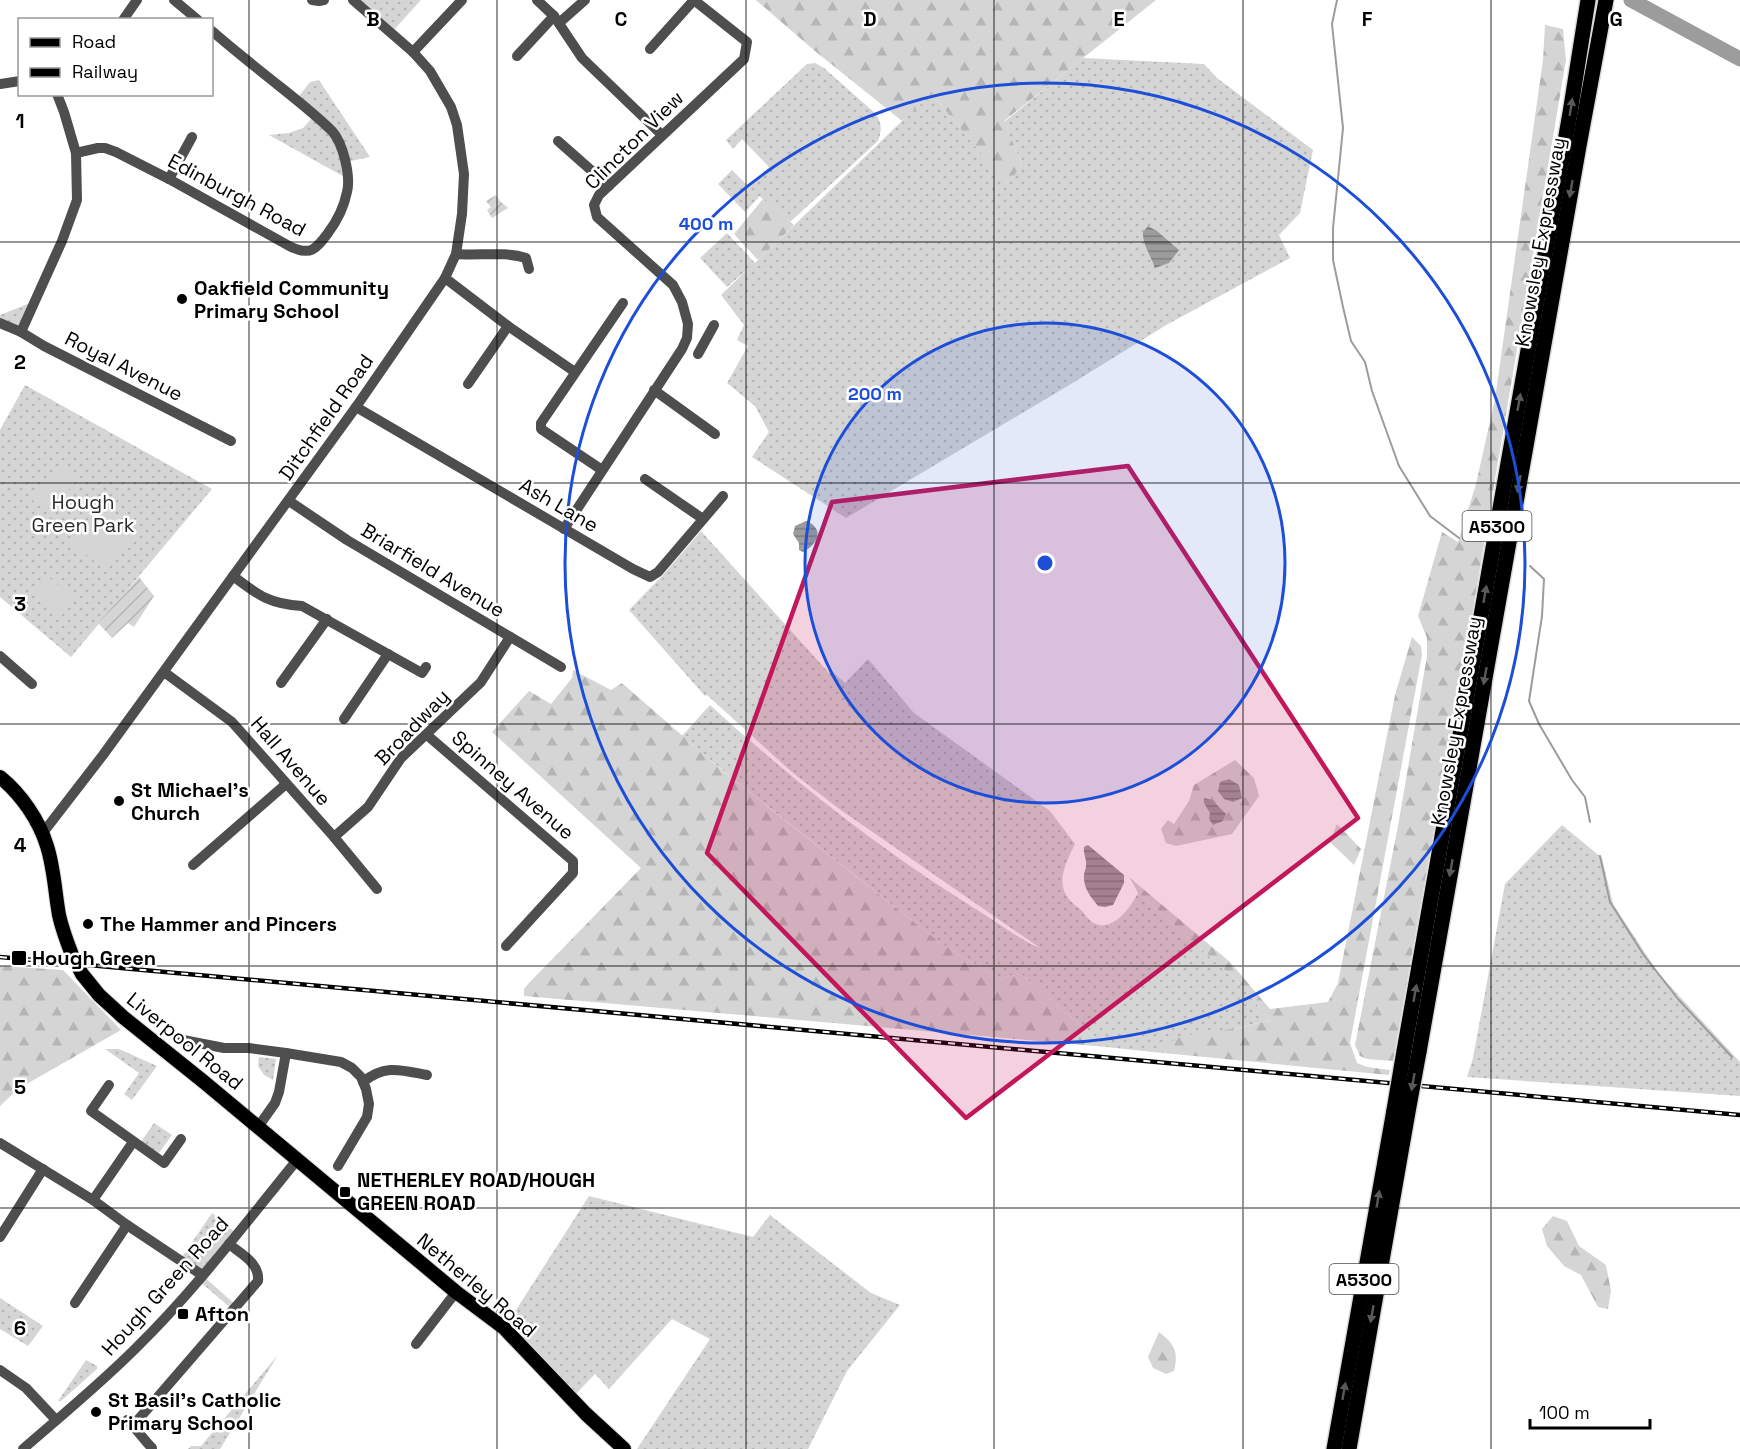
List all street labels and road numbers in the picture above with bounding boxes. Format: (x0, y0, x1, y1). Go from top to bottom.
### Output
street label: Clincton View (579, 85, 689, 195)
street label: Knowsley Expressway (1509, 135, 1571, 349)
street label: Edinburgh Road (163, 148, 311, 242)
street label: Royal Avenue (61, 325, 187, 407)
street label: Ditchfield Road (273, 349, 379, 485)
street label: Ash Lane (515, 472, 603, 538)
road number: A5300 (1462, 511, 1532, 541)
street label: Briarfield Avenue (356, 517, 510, 623)
street label: Knowsley Expressway (1425, 614, 1487, 828)
street label: Broadway (369, 683, 455, 771)
street label: Hall Avenue (245, 711, 337, 811)
street label: Spinney Avenue (446, 725, 580, 845)
street label: Liverpool Road (122, 986, 248, 1096)
street label: Hough Green Road (96, 1211, 234, 1361)
street label: Netherley Road (412, 1227, 542, 1343)
road number: A5300 (1330, 1264, 1398, 1294)

